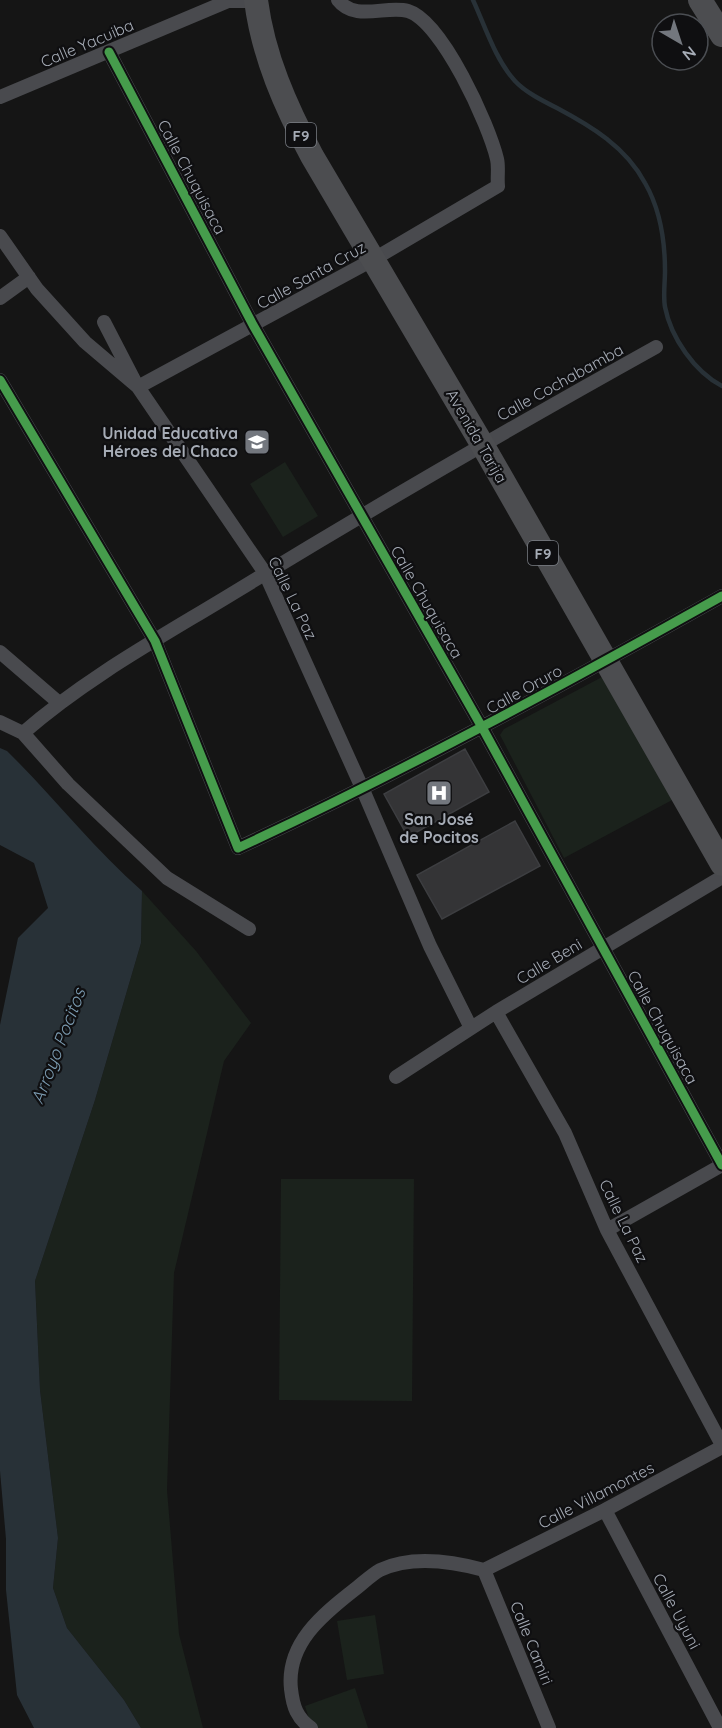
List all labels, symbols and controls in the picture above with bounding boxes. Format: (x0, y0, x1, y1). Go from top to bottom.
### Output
north arrow (650, 12, 710, 72)
street label: Calle Yacuiba (37, 14, 137, 72)
text: N (679, 42, 700, 65)
street label: Calle Chuquisaca (153, 116, 231, 238)
road number: F9 (286, 123, 316, 147)
street label: Calle Santa Cruz (253, 237, 369, 313)
street label: Calle Cochabamba (493, 339, 627, 425)
street label: Avenida Tarija (442, 385, 512, 487)
place label: Unidad Educativa Héroes del Chaco (102, 423, 238, 461)
school or university icon: Unidad Educativa Héroes del Chaco (242, 427, 272, 457)
road number: F9 (528, 541, 558, 565)
street label: Calle Chuquisaca (387, 542, 467, 662)
street label: Calle La Paz (264, 553, 322, 643)
street label: Calle Oruro (483, 660, 565, 718)
hospital icon: San José de Pocitos (424, 778, 454, 808)
place label: San José de Pocitos (399, 809, 479, 847)
street label: Calle Beni (513, 934, 585, 988)
street label: Calle Chuquisaca (623, 967, 703, 1087)
water label: Arroyo Pocitos (25, 984, 91, 1107)
street label: Calle La Paz (595, 1176, 653, 1266)
street label: Calle Villamontes (535, 1457, 657, 1533)
street label: Calle Uyuni (649, 1570, 705, 1652)
street label: Calle Camiri (506, 1598, 558, 1688)

